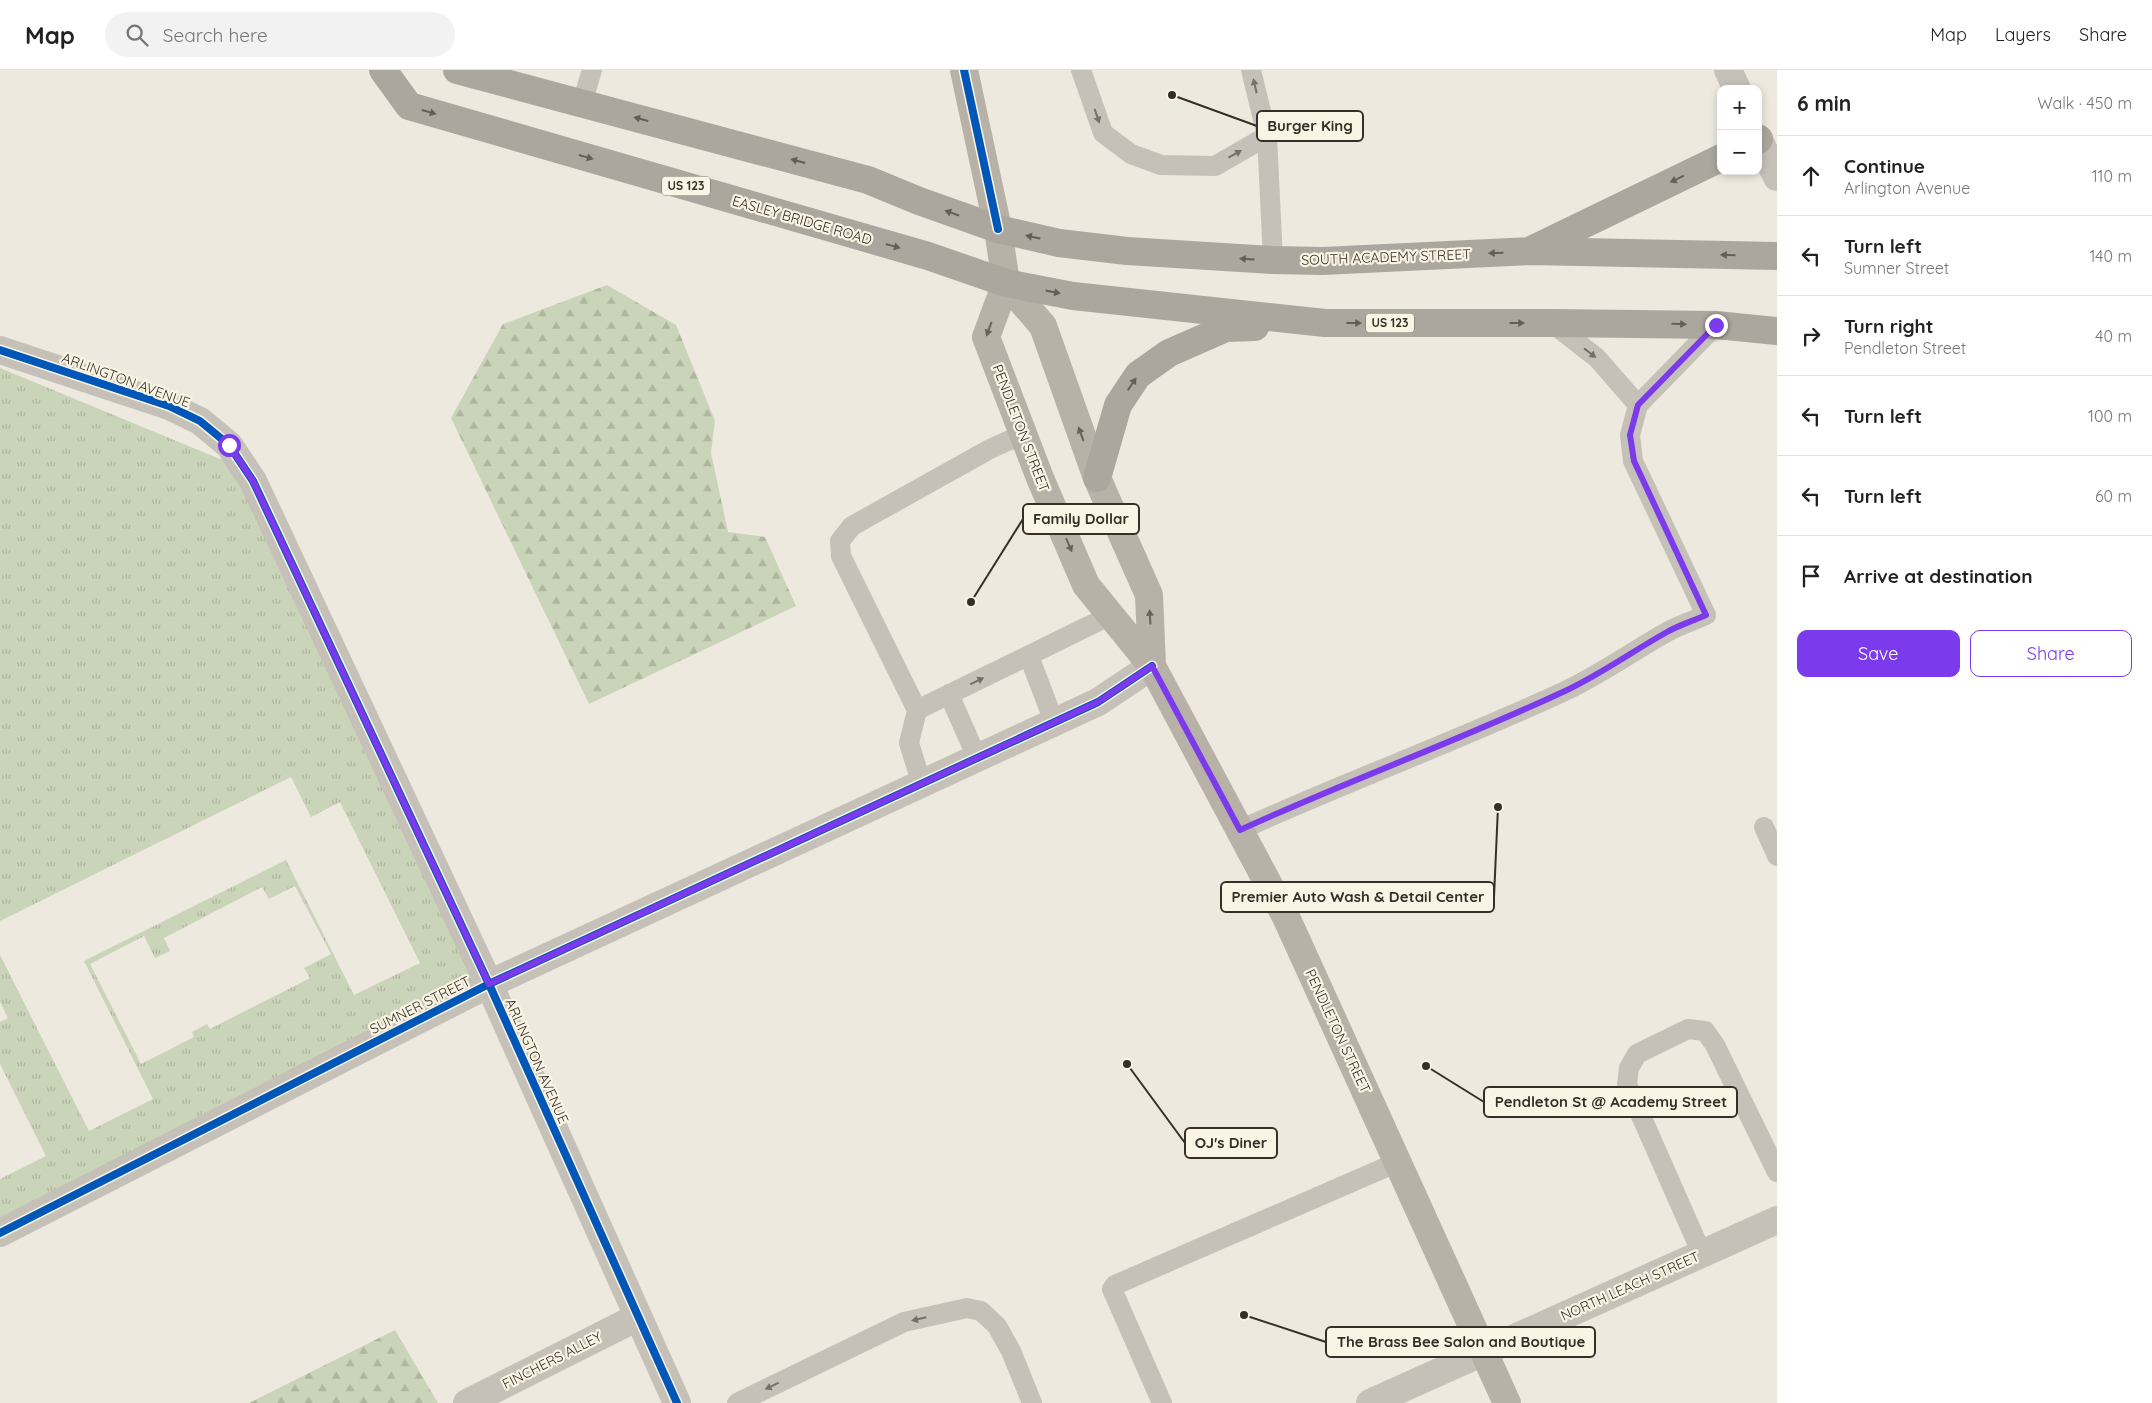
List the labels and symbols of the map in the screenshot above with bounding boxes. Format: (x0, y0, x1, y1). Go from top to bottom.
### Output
one-way arrow (1251, 79, 1259, 94)
one-way arrow (422, 109, 437, 117)
one-way arrow (1093, 109, 1101, 124)
callout: Burger King (1257, 111, 1363, 141)
one-way arrow (634, 115, 649, 123)
text: Burger King (1267, 116, 1353, 135)
one-way arrow (1228, 150, 1243, 158)
one-way arrow (578, 154, 593, 162)
one-way arrow (791, 157, 806, 165)
one-way arrow (1670, 175, 1684, 183)
road number: US 123 (662, 176, 710, 195)
street label: EASLEY BRIDGE ROAD (730, 191, 874, 249)
one-way arrow (944, 209, 959, 217)
one-way arrow (1026, 233, 1041, 241)
one-way arrow (886, 243, 901, 251)
street label: SOUTH ACADEMY STREET (1301, 245, 1471, 269)
one-way arrow (1488, 249, 1504, 257)
one-way arrow (1720, 251, 1736, 259)
one-way arrow (1238, 254, 1254, 262)
one-way arrow (1046, 288, 1061, 296)
road number: US 123 (1366, 314, 1414, 332)
route end (1705, 314, 1728, 337)
one-way arrow (1346, 319, 1362, 327)
one-way arrow (1509, 319, 1525, 327)
one-way arrow (1671, 320, 1687, 328)
one-way arrow (985, 321, 992, 336)
one-way arrow (1583, 347, 1596, 358)
street label: ARLINGTON AVENUE (59, 348, 193, 412)
street label: PENDLETON STREET (988, 362, 1054, 494)
one-way arrow (1128, 377, 1137, 390)
one-way arrow (1077, 426, 1084, 441)
route start (218, 434, 241, 457)
callout: Family Dollar (1023, 504, 1139, 534)
text: Family Dollar (1033, 509, 1129, 528)
one-way arrow (1065, 538, 1073, 552)
one-way arrow (1146, 609, 1154, 625)
one-way arrow (970, 677, 984, 685)
callout: Premier Auto Wash & Detail Center (1221, 882, 1494, 912)
text: Premier Auto Wash & Detail Center (1231, 887, 1485, 906)
street label: PENDLETON STREET (1301, 966, 1375, 1096)
street label: SUMNER STREET (367, 972, 473, 1038)
street label: ARLINGTON AVENUE (501, 996, 573, 1126)
callout: Pendleton St @ Academy Street (1484, 1087, 1737, 1117)
text: Pendleton St @ Academy Street (1495, 1092, 1727, 1111)
callout: OJ's Diner (1185, 1128, 1277, 1158)
text: OJ's Diner (1195, 1133, 1268, 1152)
street label: NORTH LEACH STREET (1558, 1247, 1702, 1325)
one-way arrow (912, 1315, 927, 1323)
street label: FINCHERS ALLEY (499, 1327, 605, 1393)
callout: The Brass Bee Salon and Boutique (1326, 1327, 1595, 1357)
text: The Brass Bee Salon and Boutique (1337, 1332, 1585, 1351)
one-way arrow (765, 1382, 779, 1390)

